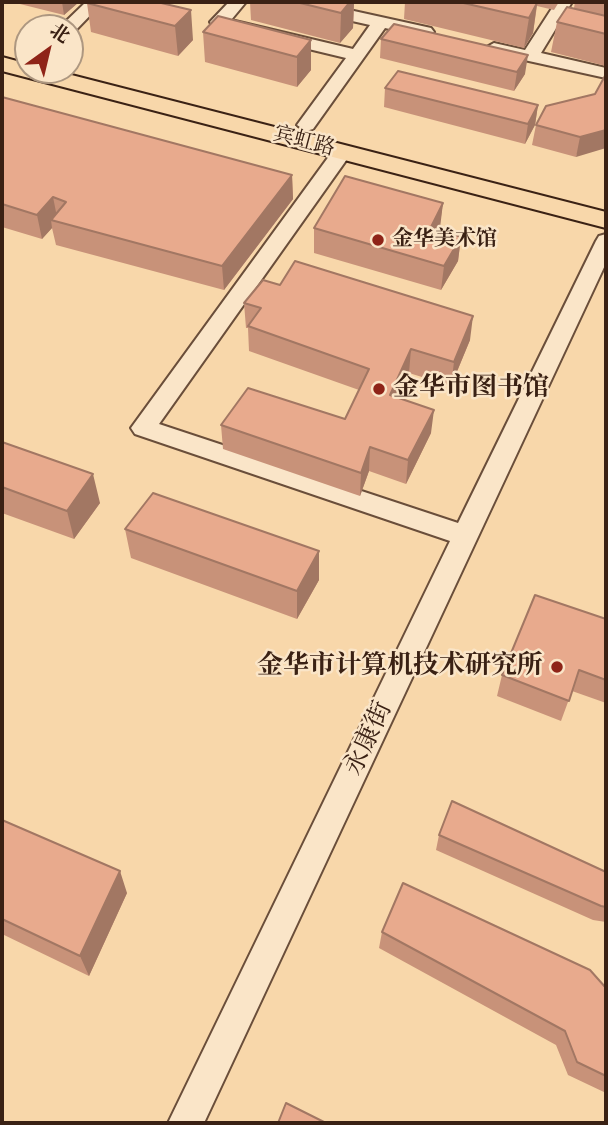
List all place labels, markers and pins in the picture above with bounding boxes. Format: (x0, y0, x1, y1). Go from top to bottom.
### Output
place label: 金华美术馆 (392, 227, 497, 253)
marker: 金华美术馆 (370, 232, 386, 248)
place label: 金华市图书馆 (393, 373, 549, 405)
marker: 金华市图书馆 (371, 381, 387, 397)
place label: 金华市计算机技术研究所 (257, 651, 543, 683)
marker: 金华市计算机技术研究所 (549, 659, 565, 675)

